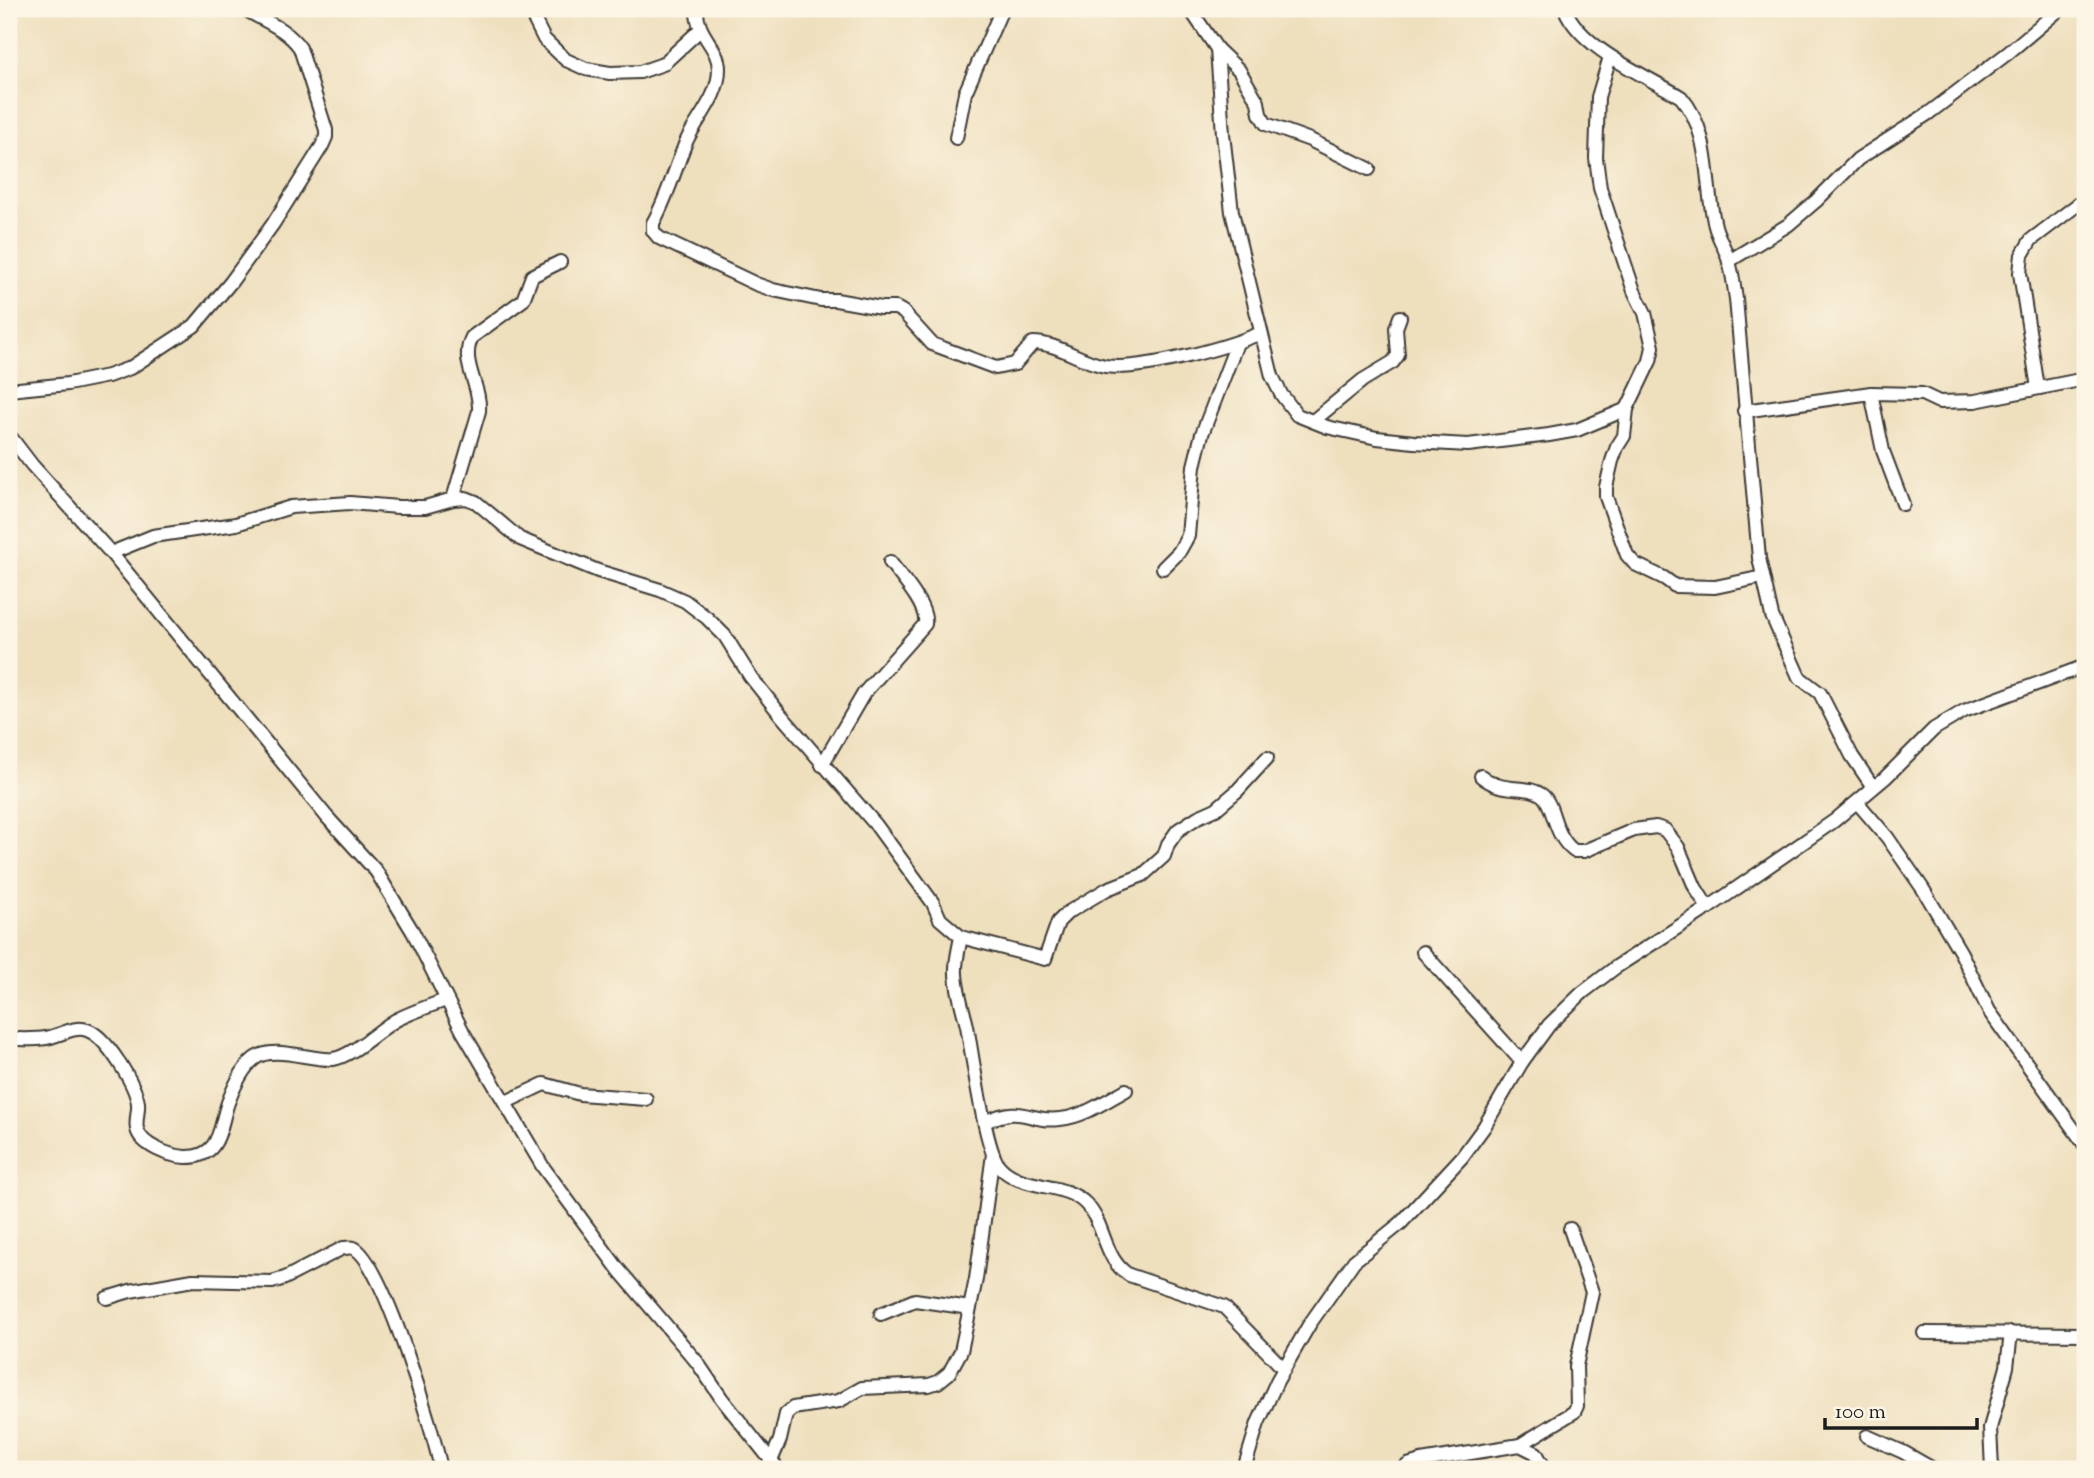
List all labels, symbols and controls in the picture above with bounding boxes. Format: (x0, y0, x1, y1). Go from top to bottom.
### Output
scale bar (1825, 1387, 1977, 1431)
text: 100 m (1835, 1398, 1886, 1428)

